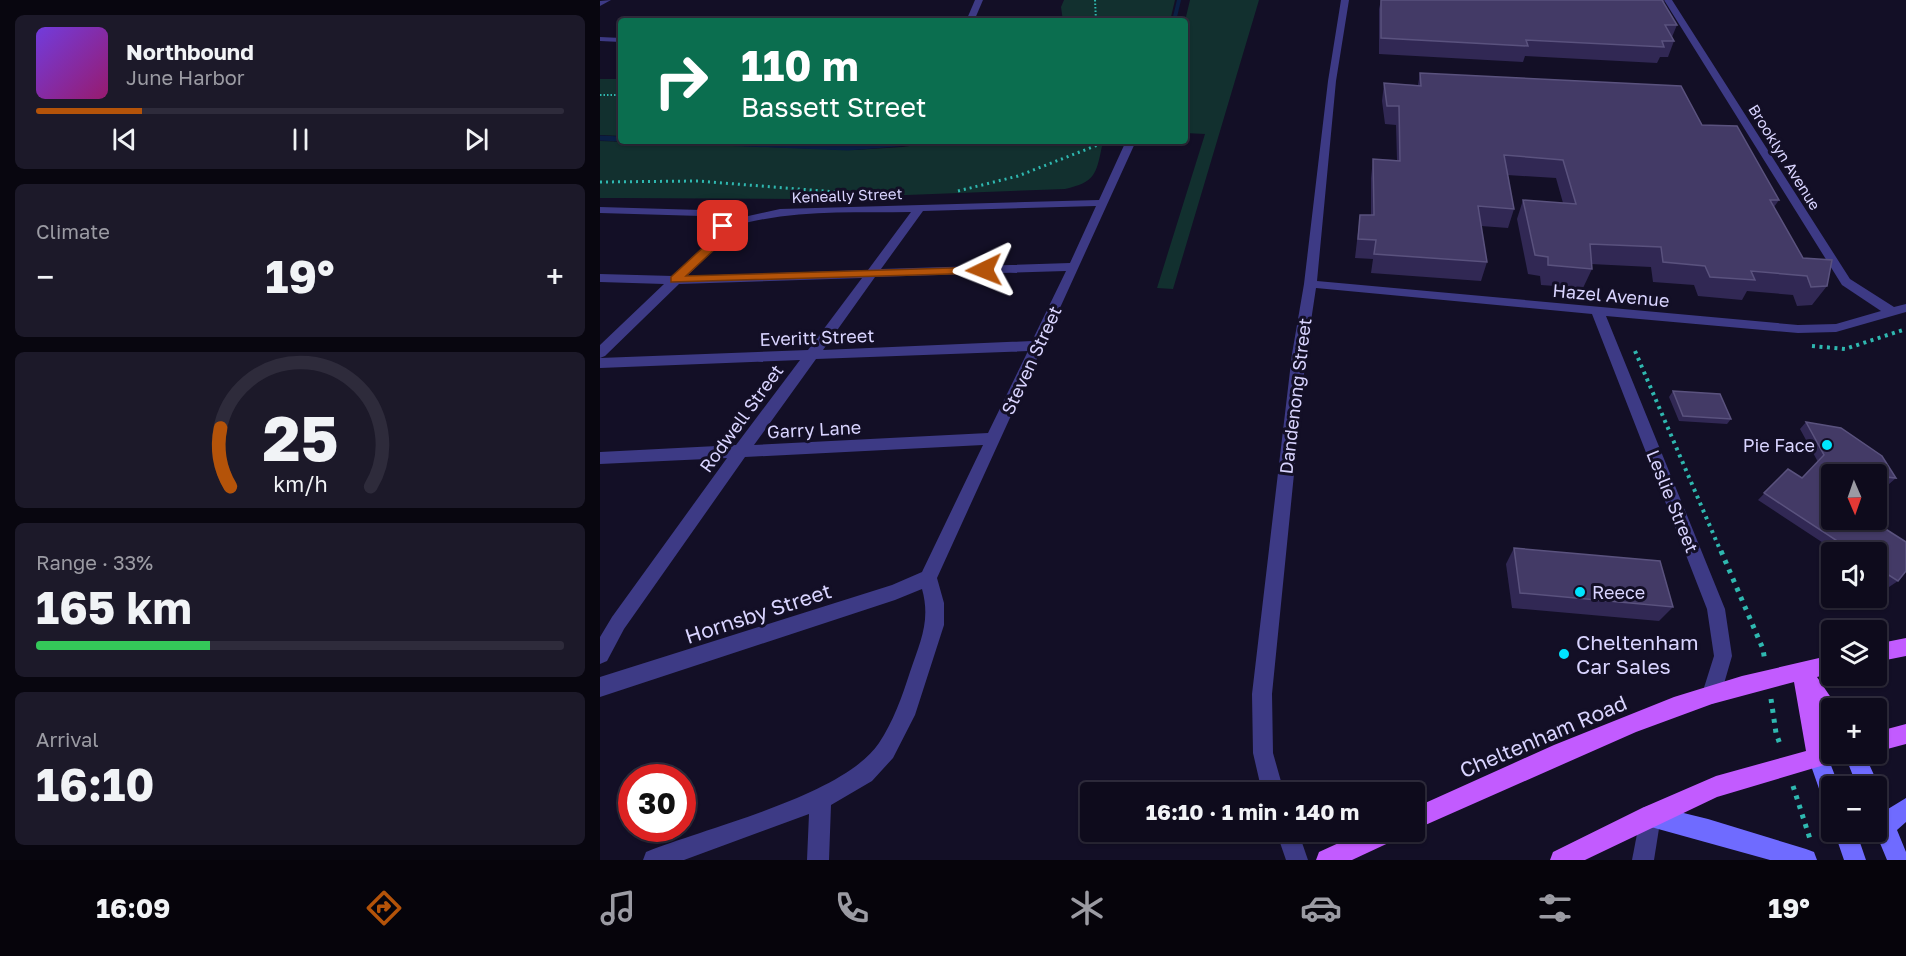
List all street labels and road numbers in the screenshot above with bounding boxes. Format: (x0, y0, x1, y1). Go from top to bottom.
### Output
street label: Brooklyn Avenue (1745, 101, 1825, 213)
street label: Keneally Street (791, 184, 903, 206)
street label: Hazel Avenue (1552, 279, 1670, 311)
street label: Steven Street (996, 302, 1066, 418)
street label: Dandenong Street (1275, 317, 1315, 475)
street label: Everitt Street (759, 324, 875, 350)
street label: Rodwell Street (694, 360, 788, 476)
street label: Garry Lane (766, 416, 862, 442)
street label: Leslie Street (1642, 446, 1704, 556)
street label: Hornsby Street (681, 577, 835, 649)
street label: Cheltenham Road (1455, 689, 1631, 783)

